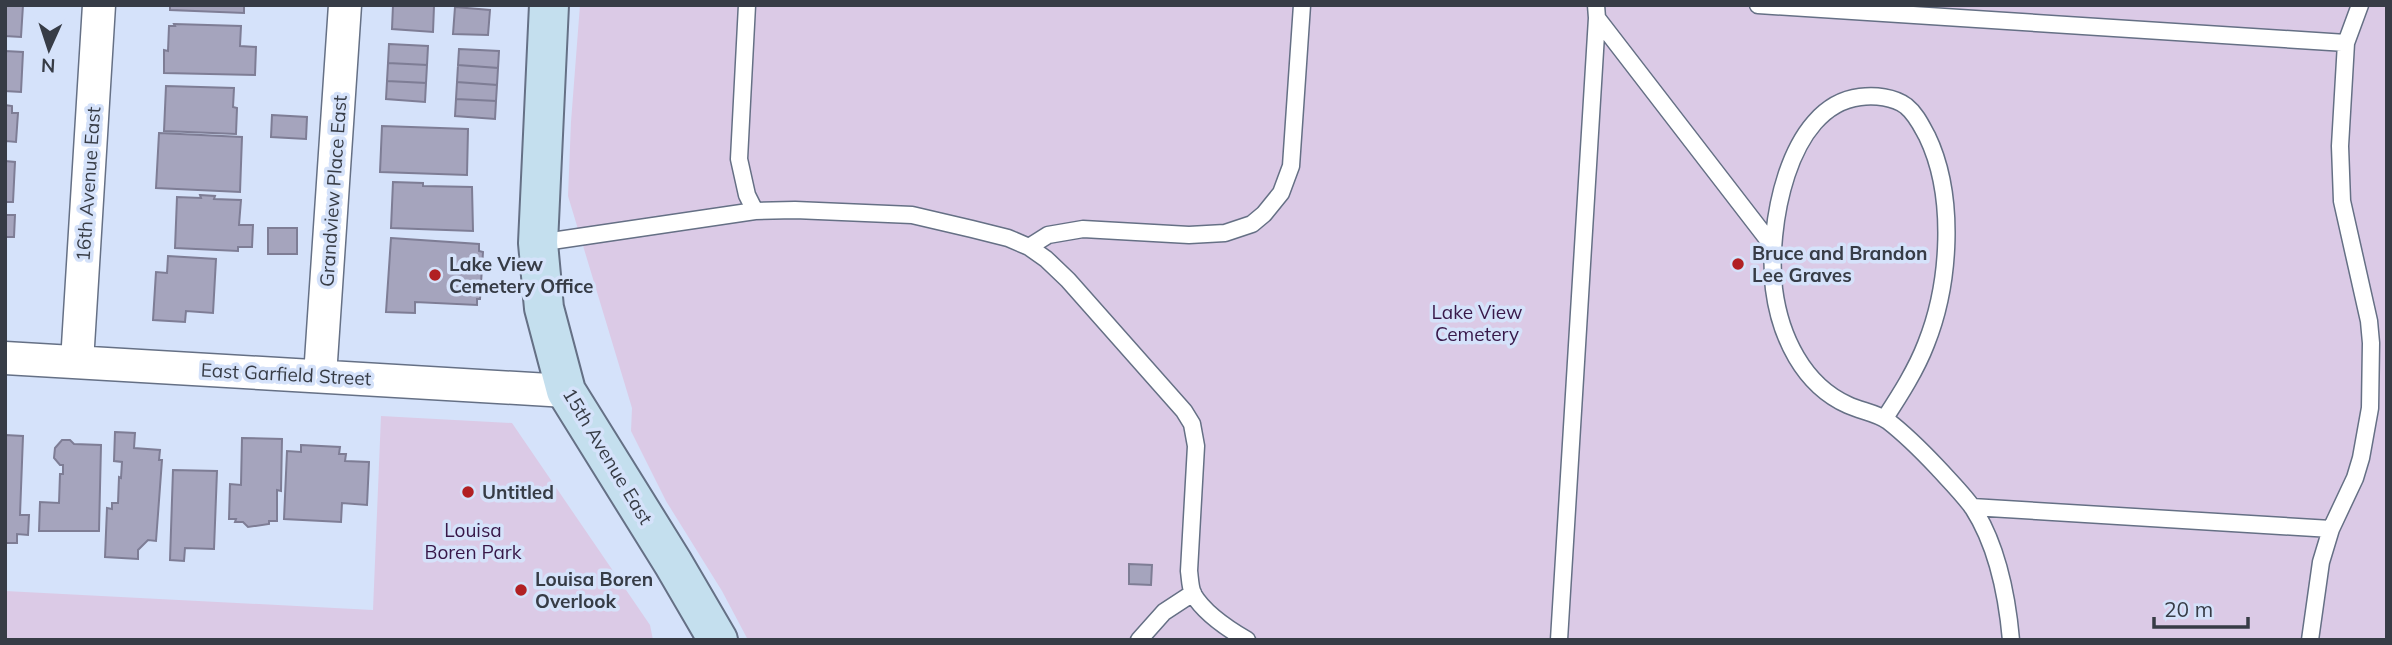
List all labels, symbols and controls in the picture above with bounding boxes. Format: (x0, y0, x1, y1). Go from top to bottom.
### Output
north arrow (14, 14, 84, 84)
text: N (40, 54, 56, 78)
street label: Grandview Place East (314, 94, 352, 288)
street label: 16th Avenue East (71, 105, 105, 262)
place label: Bruce and Brandon Lee Graves (1752, 241, 1927, 287)
place label: Lake View Cemetery Office (449, 252, 594, 298)
marker: Bruce and Brandon Lee Graves (1730, 256, 1746, 272)
marker: Lake View Cemetery Office (427, 267, 443, 283)
park label: Lake View Cemetery (1431, 300, 1523, 346)
street label: East Garfield Street (200, 358, 372, 390)
street label: 15th Avenue East (558, 383, 658, 529)
place label: Untitled (482, 480, 554, 504)
marker: Untitled (460, 484, 476, 500)
park label: Louisa Boren Park (425, 518, 522, 564)
place label: Louisa Boren Overlook (535, 567, 653, 613)
marker: Louisa Boren Overlook (513, 582, 529, 598)
scale bar (2154, 586, 2248, 630)
text: 20 m (2164, 596, 2213, 622)

